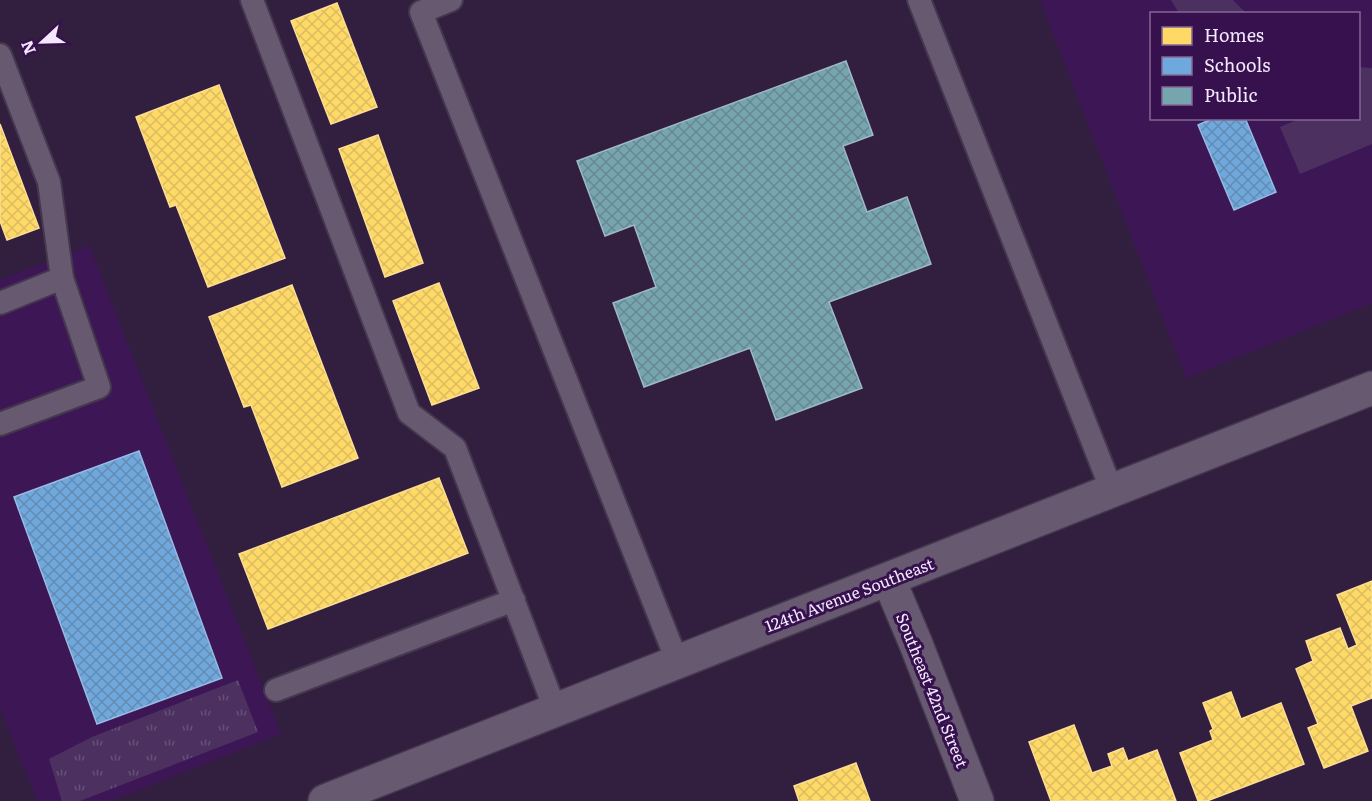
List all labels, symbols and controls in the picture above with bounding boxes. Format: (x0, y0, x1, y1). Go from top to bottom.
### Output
north arrow (12, 12, 72, 72)
legend (1150, 12, 1360, 120)
text: Homes (1204, 21, 1264, 48)
text: N (14, 37, 41, 59)
text: Schools (1204, 51, 1270, 78)
text: Public (1204, 81, 1258, 108)
street label: 124th Avenue Southeast (761, 551, 937, 637)
street label: Southeast 42nd Street (891, 609, 975, 772)

